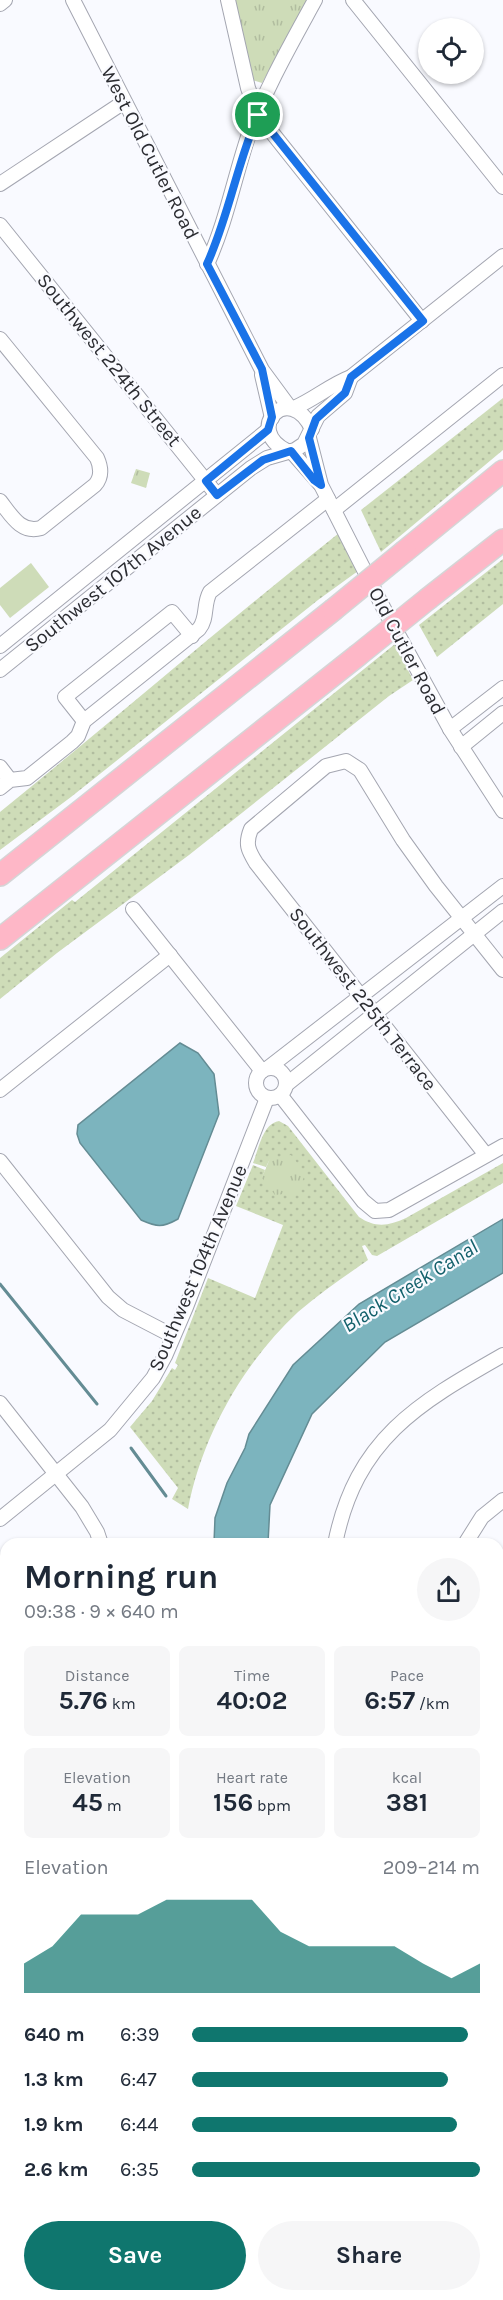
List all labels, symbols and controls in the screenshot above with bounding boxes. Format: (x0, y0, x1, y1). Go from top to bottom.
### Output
map controls (418, 18, 484, 84)
button: locate (418, 18, 484, 84)
street label: West Old Cutler Road (96, 63, 204, 243)
pin (232, 89, 283, 140)
icon: arrive (241, 98, 274, 131)
street label: Southwest 224th Street (32, 269, 186, 451)
street label: Southwest 107th Avenue (20, 501, 206, 657)
street label: Old Cutler Road (364, 583, 450, 719)
street label: Southwest 225th Terrace (284, 903, 442, 1095)
street label: Southwest 104th Avenue (144, 1161, 252, 1375)
water label: Black Creek Canal (338, 1235, 482, 1337)
text: Morning run (24, 1558, 218, 1596)
button: share (417, 1558, 480, 1621)
text: 09:38 · 9 × 640 m (24, 1600, 179, 1623)
text: Distance (65, 1666, 129, 1685)
text: Time (234, 1666, 270, 1685)
text: Pace (390, 1666, 424, 1685)
text: 5.76 (58, 1685, 108, 1716)
text: 40:02 (216, 1685, 288, 1716)
text: 6:57 (364, 1685, 415, 1716)
text: km (108, 1694, 136, 1713)
text: /km (415, 1694, 450, 1713)
text: Elevation (63, 1768, 131, 1787)
text: Heart rate (216, 1768, 288, 1787)
text: kcal (392, 1768, 422, 1787)
text: 45 (72, 1787, 103, 1818)
text: 156 (213, 1787, 253, 1818)
text: 381 (386, 1787, 428, 1818)
text: m (103, 1796, 122, 1815)
text: bpm (253, 1796, 291, 1815)
text: Elevation (24, 1856, 109, 1879)
text: 209–214 m (383, 1856, 480, 1879)
text: 640 m (24, 2023, 85, 2046)
text: 6:39 (120, 2023, 159, 2046)
text: 1.3 km (24, 2068, 84, 2091)
text: 6:47 (120, 2068, 157, 2091)
text: 1.9 km (24, 2113, 84, 2136)
text: 6:44 (120, 2113, 158, 2136)
text: 2.6 km (24, 2158, 88, 2181)
text: 6:35 (120, 2158, 159, 2181)
button: Save (24, 2221, 246, 2290)
button: Share (258, 2221, 480, 2290)

